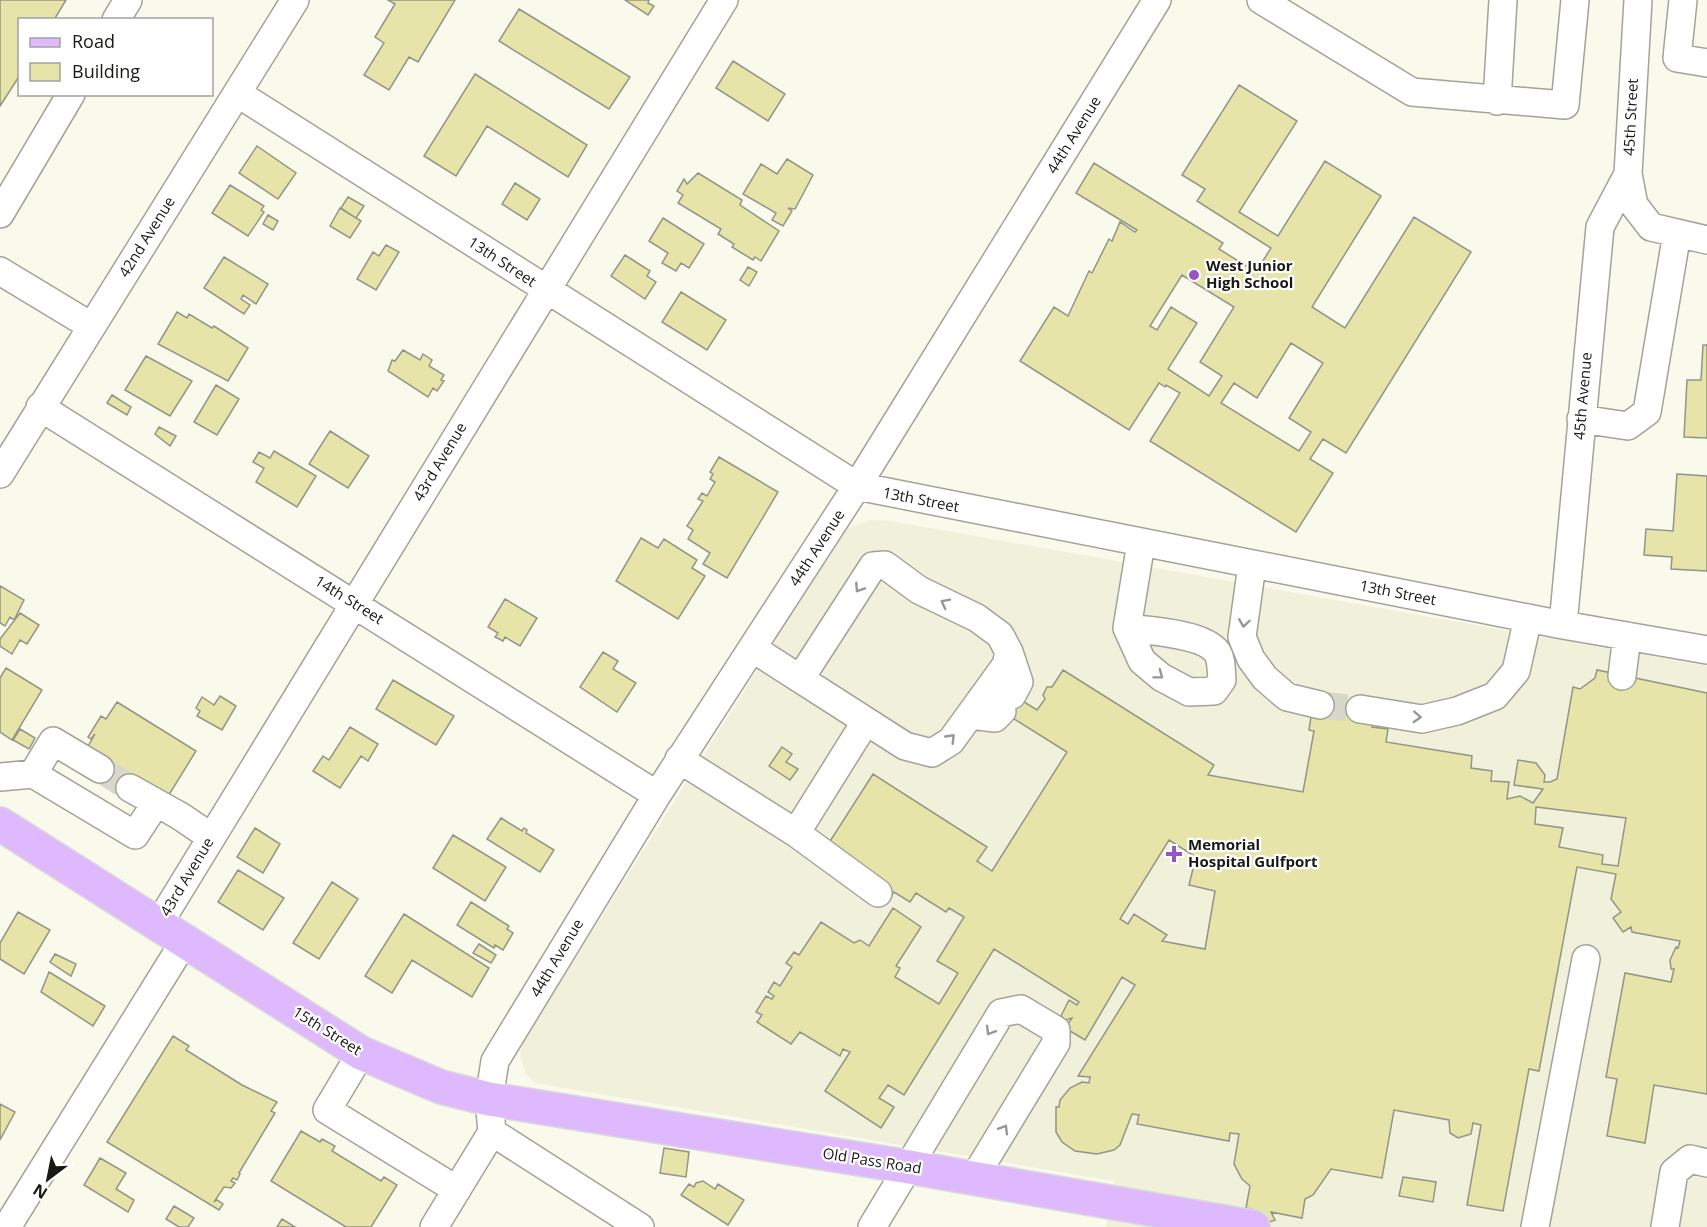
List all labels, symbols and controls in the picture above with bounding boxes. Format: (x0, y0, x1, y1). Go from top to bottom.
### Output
legend (18, 18, 213, 96)
text: Road (72, 29, 115, 53)
text: Building (72, 59, 140, 83)
street label: 45th Street (1618, 78, 1642, 156)
street label: 44th Avenue (1041, 92, 1105, 177)
street label: 42nd Avenue (113, 192, 179, 281)
street label: 13th Street (465, 232, 540, 291)
place label: West Junior High School (1206, 255, 1293, 292)
marker: West Junior High School (1187, 268, 1201, 282)
street label: 45th Avenue (1568, 351, 1596, 441)
street label: 43rd Avenue (408, 418, 471, 505)
street label: 13th Street (881, 482, 961, 516)
street label: 44th Avenue (784, 505, 848, 590)
street label: 14th Street (311, 570, 388, 628)
street label: 13th Street (1358, 575, 1438, 609)
one-way arrow (855, 581, 866, 592)
one-way arrow (940, 598, 951, 610)
one-way arrow (1239, 618, 1251, 627)
one-way arrow (1152, 667, 1163, 678)
one-way arrow (1413, 711, 1422, 724)
one-way arrow (944, 735, 955, 745)
street label: 43rd Avenue (155, 833, 218, 920)
place label: Memorial Hospital Gulfport (1188, 834, 1318, 871)
marker: Memorial Hospital Gulfport (1165, 845, 1183, 863)
street label: 44th Avenue (525, 915, 587, 1000)
street label: 15th Street (289, 1001, 366, 1059)
one-way arrow (986, 1025, 998, 1035)
one-way arrow (997, 1125, 1009, 1135)
street label: Old Pass Road (821, 1142, 923, 1178)
north arrow (18, 1149, 78, 1209)
text: N (29, 1179, 51, 1204)

